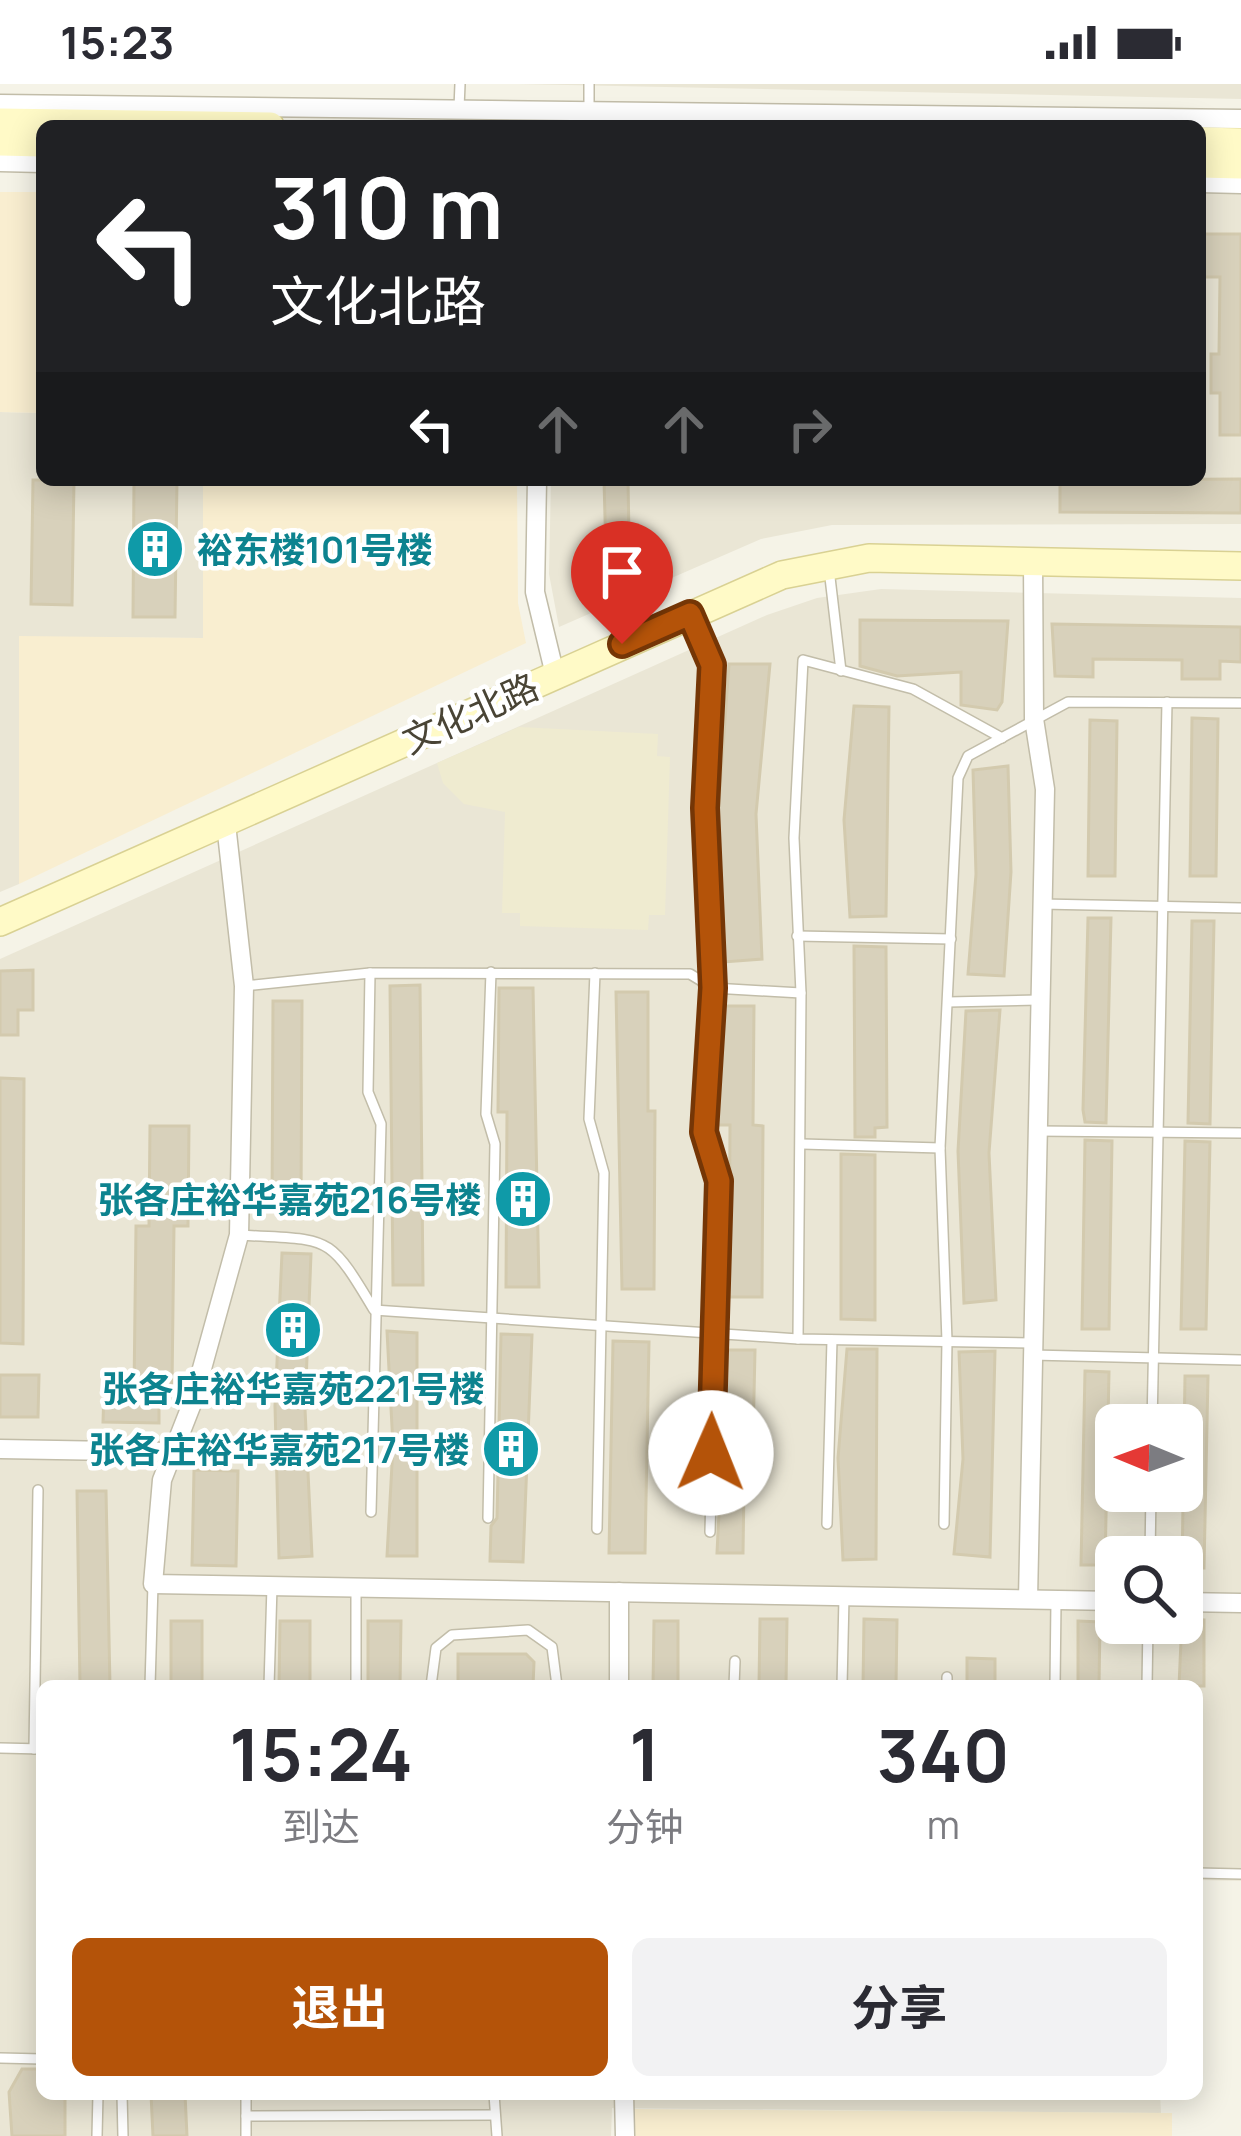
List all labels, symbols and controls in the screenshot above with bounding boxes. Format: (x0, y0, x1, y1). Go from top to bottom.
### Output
text: 15:23 (60, 11, 174, 73)
text: 310 m (270, 149, 503, 264)
icon: left (72, 168, 228, 324)
text: 文化北路 (270, 263, 486, 337)
icon: left (399, 396, 465, 462)
icon: ahead (525, 396, 591, 462)
icon: ahead (651, 396, 717, 462)
icon: right (777, 396, 843, 462)
building icon: 裕东楼101号楼 (124, 518, 186, 580)
pin (571, 521, 673, 644)
place label: 裕东楼101号楼 (197, 525, 432, 574)
icon: arrive (589, 539, 655, 605)
street label: 文化北路 (394, 661, 546, 765)
building icon: 张各庄裕华嘉苑216号楼 (492, 1168, 554, 1230)
place label: 张各庄裕华嘉苑216号楼 (97, 1175, 481, 1224)
building icon: 张各庄裕华嘉苑221号楼 (262, 1299, 324, 1361)
place label: 张各庄裕华嘉苑221号楼 (102, 1364, 484, 1413)
position arrow (648, 1390, 774, 1516)
north arrow (1095, 1404, 1203, 1512)
map controls (1095, 1404, 1203, 1644)
building icon: 张各庄裕华嘉苑217号楼 (480, 1418, 542, 1480)
place label: 张各庄裕华嘉苑217号楼 (89, 1425, 469, 1474)
button: search (1095, 1536, 1203, 1644)
text: 15:24 (229, 1704, 413, 1803)
text: 1 (629, 1704, 661, 1803)
text: 340 (877, 1705, 1010, 1804)
text: m (927, 1797, 960, 1851)
text: 到达 (282, 1799, 360, 1853)
text: 分钟 (606, 1799, 684, 1853)
button: 退出 (72, 1938, 608, 2076)
button: 分享 (632, 1938, 1167, 2076)

